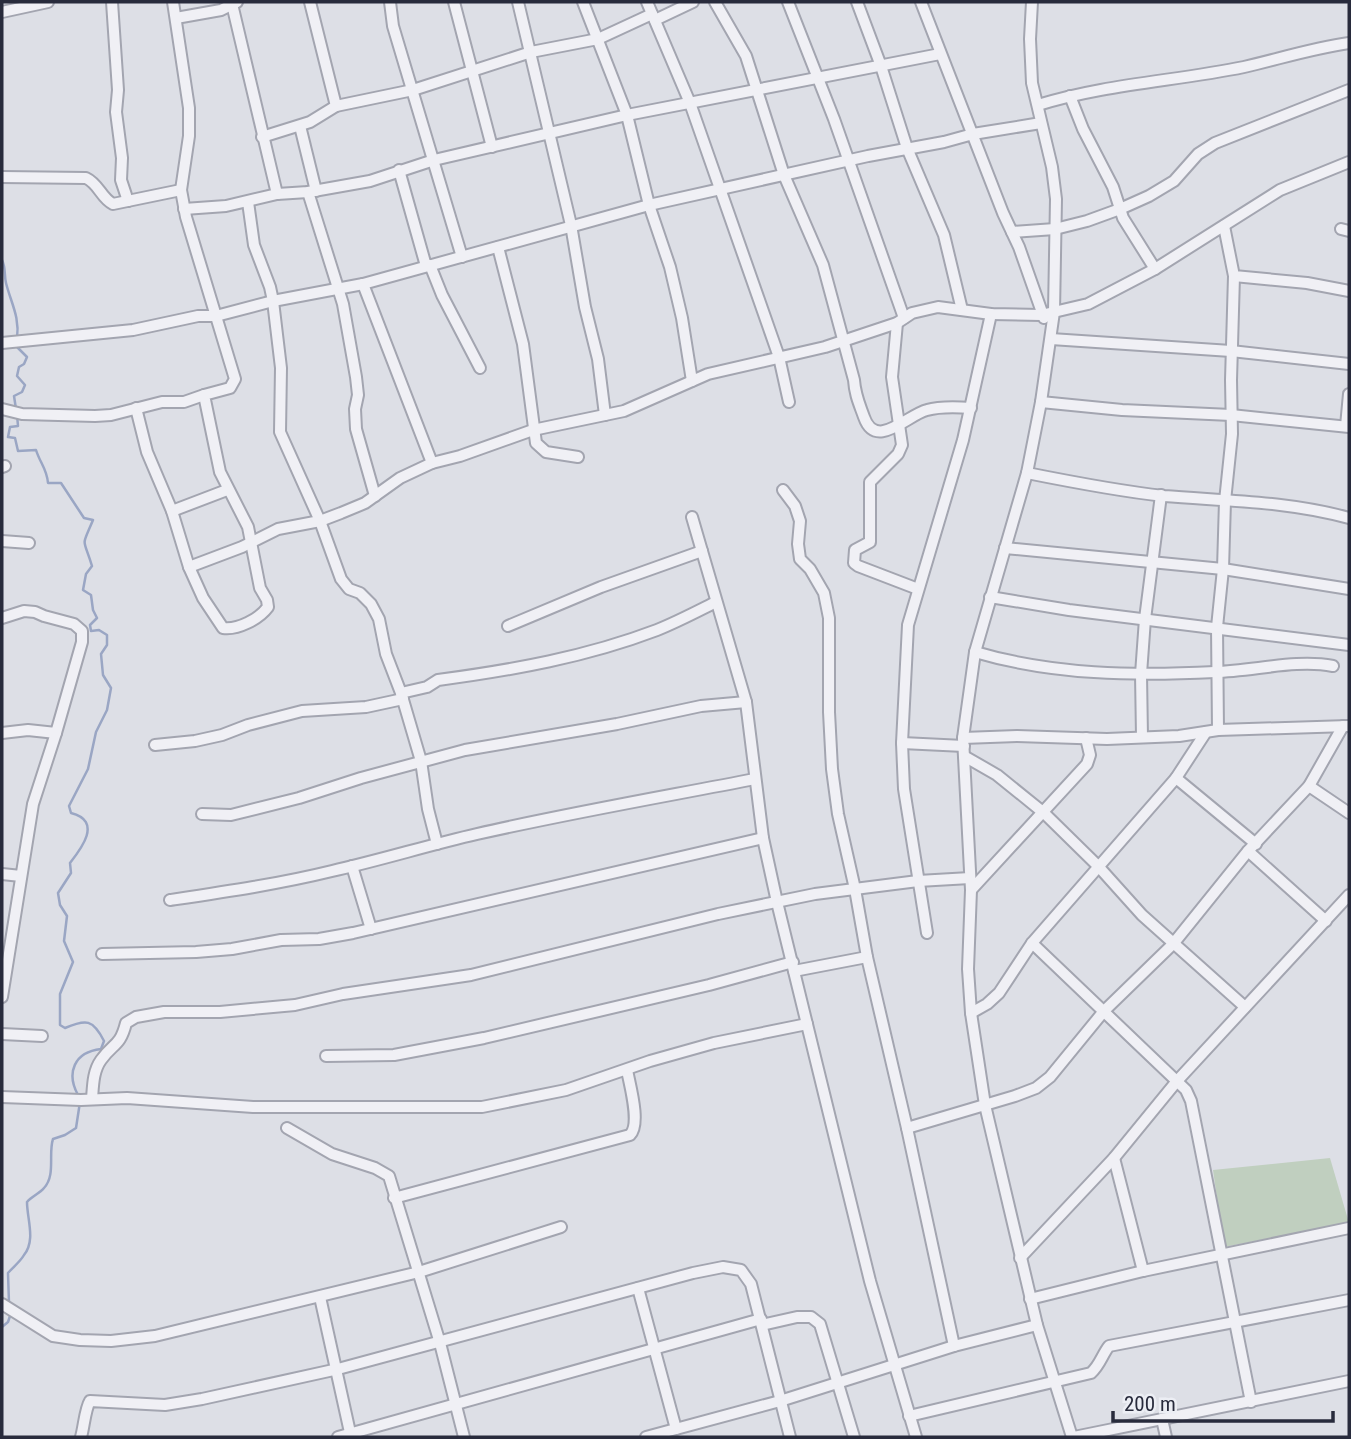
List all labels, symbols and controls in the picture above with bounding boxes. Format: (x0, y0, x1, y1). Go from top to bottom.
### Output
scale bar (1113, 1380, 1334, 1424)
text: 200 m (1124, 1392, 1176, 1416)

